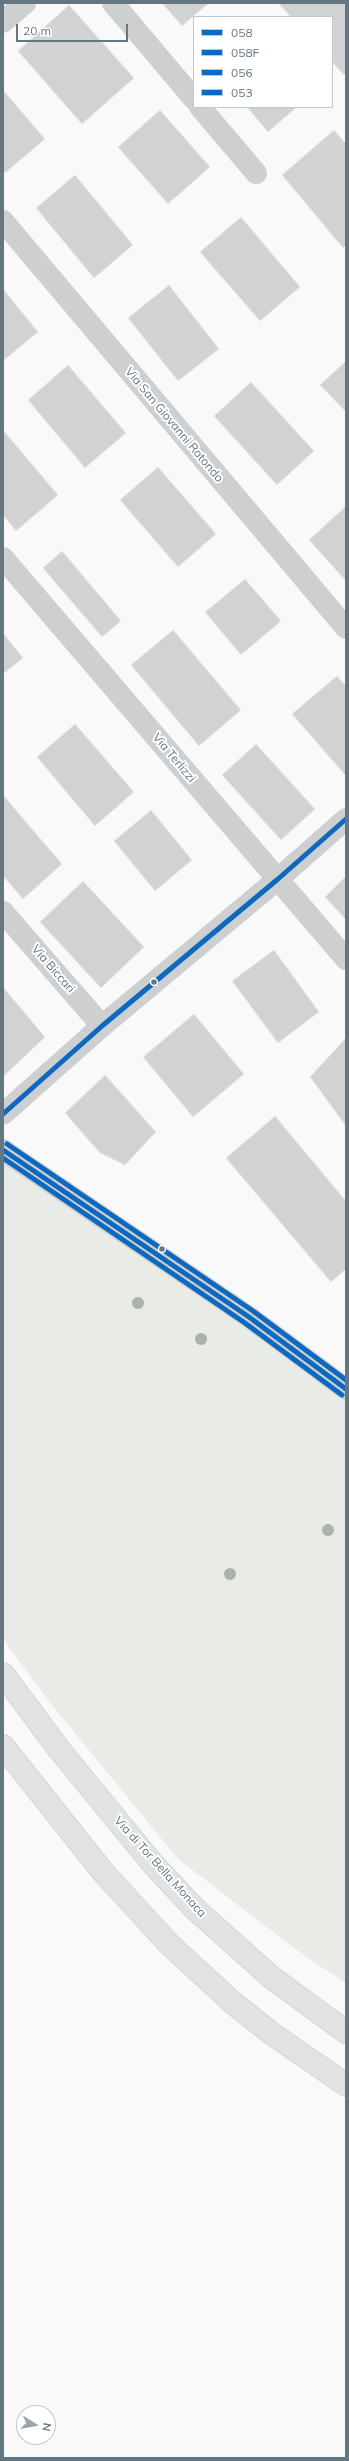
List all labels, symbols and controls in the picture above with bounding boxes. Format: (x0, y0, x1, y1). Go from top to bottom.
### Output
scale bar (18, 16, 130, 42)
legend (193, 16, 333, 108)
text: 20 m (23, 23, 51, 38)
text: 058 (231, 25, 253, 40)
text: 058F (231, 45, 259, 60)
text: 056 (231, 65, 253, 80)
text: 053 (231, 85, 253, 100)
street label: Via San Giovanni Rotondo (122, 365, 226, 485)
street label: Via Terlizzi (149, 730, 199, 786)
street label: Via Biccari (28, 942, 78, 996)
unlabelled marker (149, 977, 159, 987)
unlabelled marker (157, 1244, 167, 1254)
street label: Via di Tor Bella Monaca (111, 1814, 209, 1920)
north arrow (16, 2405, 56, 2445)
text: N (39, 2422, 54, 2433)

